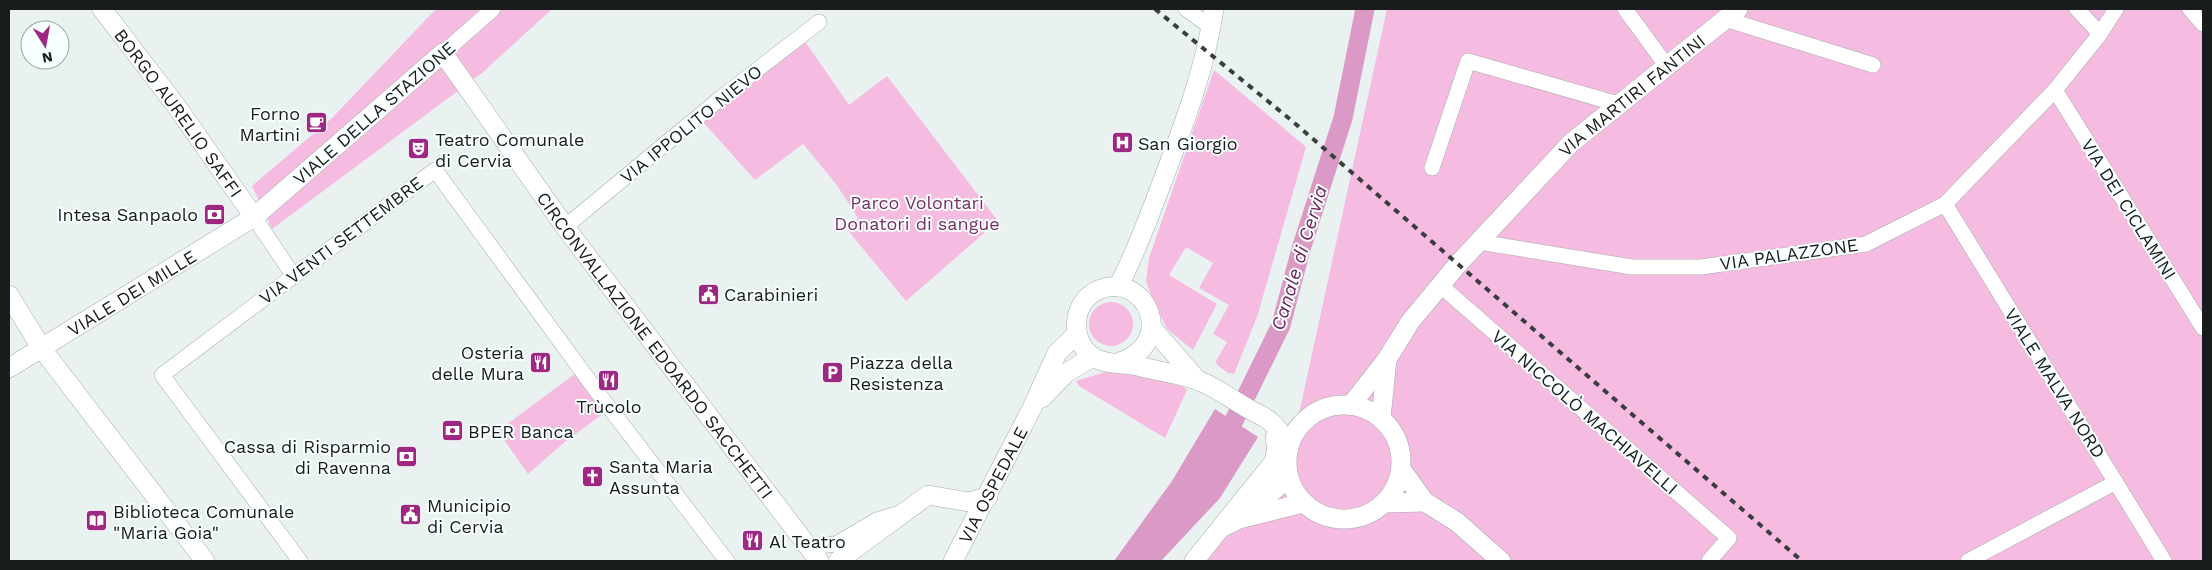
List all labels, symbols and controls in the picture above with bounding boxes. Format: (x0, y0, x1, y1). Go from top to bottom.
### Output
north arrow (20, 20, 70, 70)
street label: BORGO AURELIO SAFFI (110, 24, 247, 201)
street label: VIA MARTIRI FANTINI (1554, 29, 1709, 160)
street label: VIALE DELLA STAZIONE (289, 37, 459, 189)
text: N (41, 49, 54, 67)
street label: VIA IPPOLITO NIEVO (616, 60, 766, 188)
place label: Forno Martini (239, 103, 300, 145)
cafe icon: Forno Martini (304, 111, 328, 135)
place label: Teatro Comunale di Cervia (435, 129, 584, 171)
hospital icon: San Giorgio (1110, 131, 1134, 155)
place label: San Giorgio (1138, 133, 1238, 154)
street label: VIA DEI CICLAMINI (2077, 135, 2181, 283)
theatre icon: Teatro Comunale di Cervia (407, 137, 431, 161)
street label: VIA VENTI SETTEMBRE (255, 172, 427, 308)
water label: Canale di Cervia (1266, 183, 1332, 333)
street label: CIRCONVALLAZIONE EDOARDO SACCHETTI (533, 187, 778, 502)
park label: Parco Volontari Donatori di sangue (834, 192, 1000, 234)
bank icon: Intesa Sanpaolo (202, 202, 226, 226)
place label: Intesa Sanpaolo (57, 204, 198, 225)
street label: VIA PALAZZONE (1718, 234, 1860, 274)
street label: VIALE DEI MILLE (64, 245, 200, 340)
public building icon: Carabinieri (696, 282, 720, 306)
place label: Carabinieri (724, 284, 818, 305)
street label: VIALE MALVA NORD (2000, 304, 2110, 462)
street label: VIA NICCOLÒ MACHIAVELLI (1488, 326, 1682, 498)
place label: Osteria delle Mura (431, 342, 524, 384)
restaurant icon: Osteria delle Mura (528, 350, 552, 374)
place label: Piazza della Resistenza (849, 352, 953, 394)
parking icon: Piazza della Resistenza (821, 360, 845, 384)
restaurant icon: Trùcolo (597, 369, 621, 393)
place label: Trùcolo (576, 396, 642, 417)
bank icon: BPER Banca (440, 419, 464, 443)
place label: BPER Banca (468, 421, 574, 442)
street label: VIA OSPEDALE (954, 423, 1031, 547)
place label: Cassa di Risparmio di Ravenna (224, 436, 391, 478)
bank icon: Cassa di Risparmio di Ravenna (395, 444, 419, 468)
place label: Santa Maria Assunta (609, 456, 713, 498)
church icon: Santa Maria Assunta (581, 464, 605, 488)
place label: Municipio di Cervia (427, 495, 511, 537)
place label: Biblioteca Comunale "Maria Goia" (113, 501, 294, 543)
public building icon: Municipio di Cervia (399, 503, 423, 527)
library icon: Biblioteca Comunale "Maria Goia" (85, 509, 109, 533)
restaurant icon: Al Teatro (741, 529, 765, 553)
place label: Al Teatro (769, 531, 846, 552)

